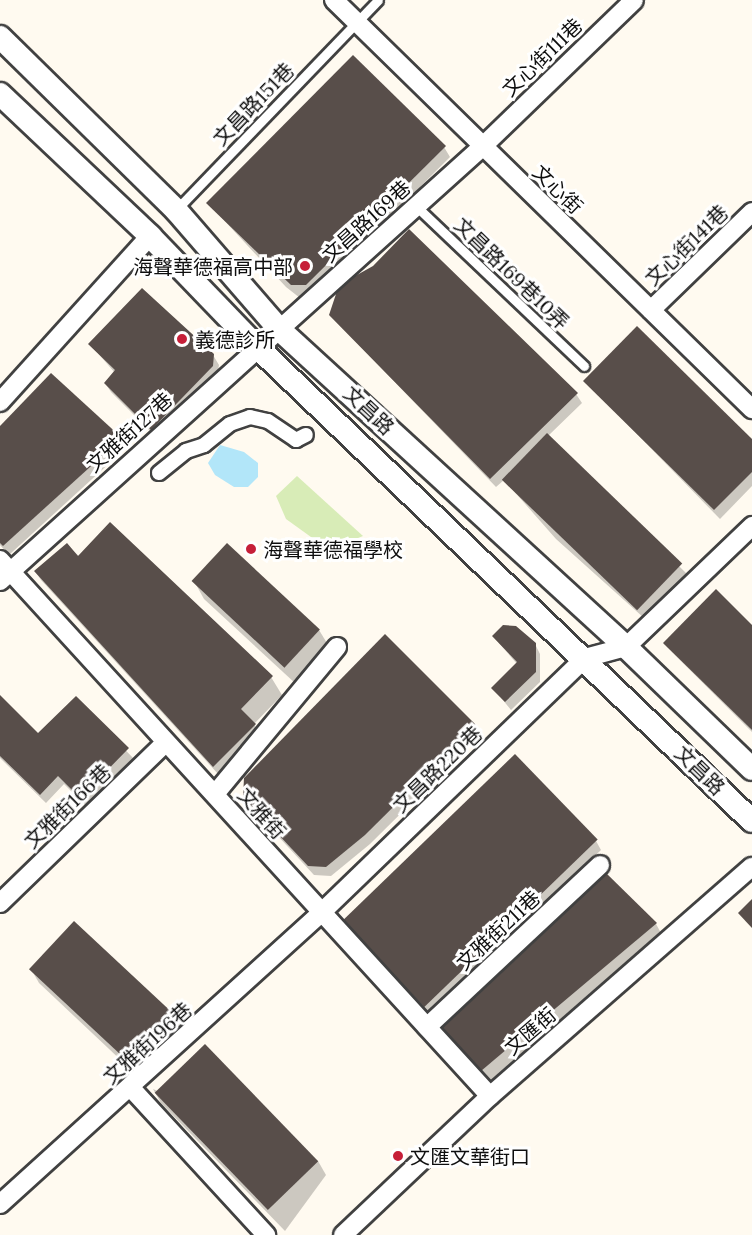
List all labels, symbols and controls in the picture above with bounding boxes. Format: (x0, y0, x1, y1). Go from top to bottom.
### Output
street label: 文心街111巷 (497, 13, 587, 101)
street label: 文昌路151巷 (208, 58, 298, 150)
street label: 文心街 (528, 160, 588, 218)
street label: 文昌路169巷 (317, 175, 415, 267)
street label: 文心街141巷 (640, 200, 732, 290)
street label: 文昌路169巷10弄 (450, 212, 574, 334)
place label: 海聲華德福高中部 (133, 254, 293, 278)
marker: 海聲華德福高中部 (298, 259, 312, 273)
place label: 義德診所 (195, 327, 275, 351)
marker: 義德診所 (173, 330, 191, 348)
street label: 文昌路 (339, 381, 399, 439)
street label: 文雅街127巷 (81, 387, 177, 477)
place label: 海聲華德福學校 (263, 537, 403, 561)
marker: 海聲華德福學校 (244, 542, 258, 556)
street label: 文昌路220巷 (388, 721, 486, 817)
street label: 文昌路 (670, 741, 730, 799)
street label: 文雅街166巷 (19, 759, 115, 853)
street label: 文雅街 (233, 783, 291, 843)
street label: 文雅街211巷 (451, 885, 545, 975)
street label: 文雅街196巷 (98, 997, 196, 1089)
street label: 文匯街 (499, 1002, 561, 1060)
place label: 文匯文華街口 (410, 1144, 530, 1168)
marker: 文匯文華街口 (391, 1149, 405, 1163)

